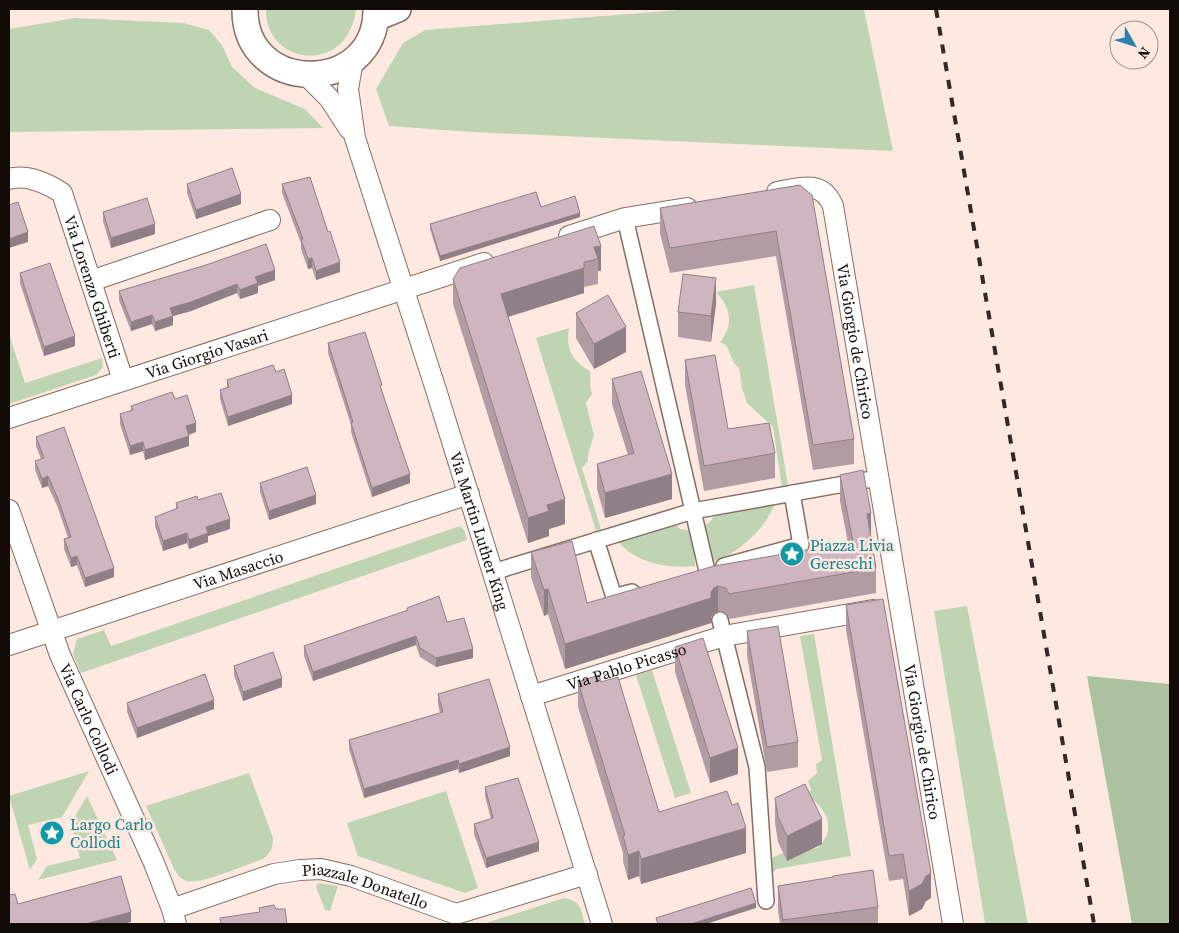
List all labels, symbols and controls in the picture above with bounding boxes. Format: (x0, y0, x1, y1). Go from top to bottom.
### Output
north arrow (1109, 20, 1159, 70)
text: N (1133, 43, 1155, 63)
street label: Via Lorenzo Ghiberti (59, 212, 126, 361)
street label: Via Giorgio de Chirico (832, 262, 879, 421)
street label: Via Giorgio Vasari (143, 323, 271, 384)
street label: Via Martin Luther King (445, 449, 515, 613)
place label: Piazza Livia Gereschi (810, 534, 895, 574)
place icon: Piazza Livia Gereschi (779, 541, 805, 567)
street label: Via Masaccio (190, 545, 286, 595)
street label: Via Pablo Picasso (564, 637, 689, 695)
street label: Via Carlo Collodi (54, 660, 124, 778)
street label: Via Giorgio de Chirico (899, 662, 946, 821)
place label: Largo Carlo Collodi (70, 813, 153, 853)
place icon: Largo Carlo Collodi (39, 820, 65, 846)
street label: Piazzale Donatello (302, 858, 432, 914)

